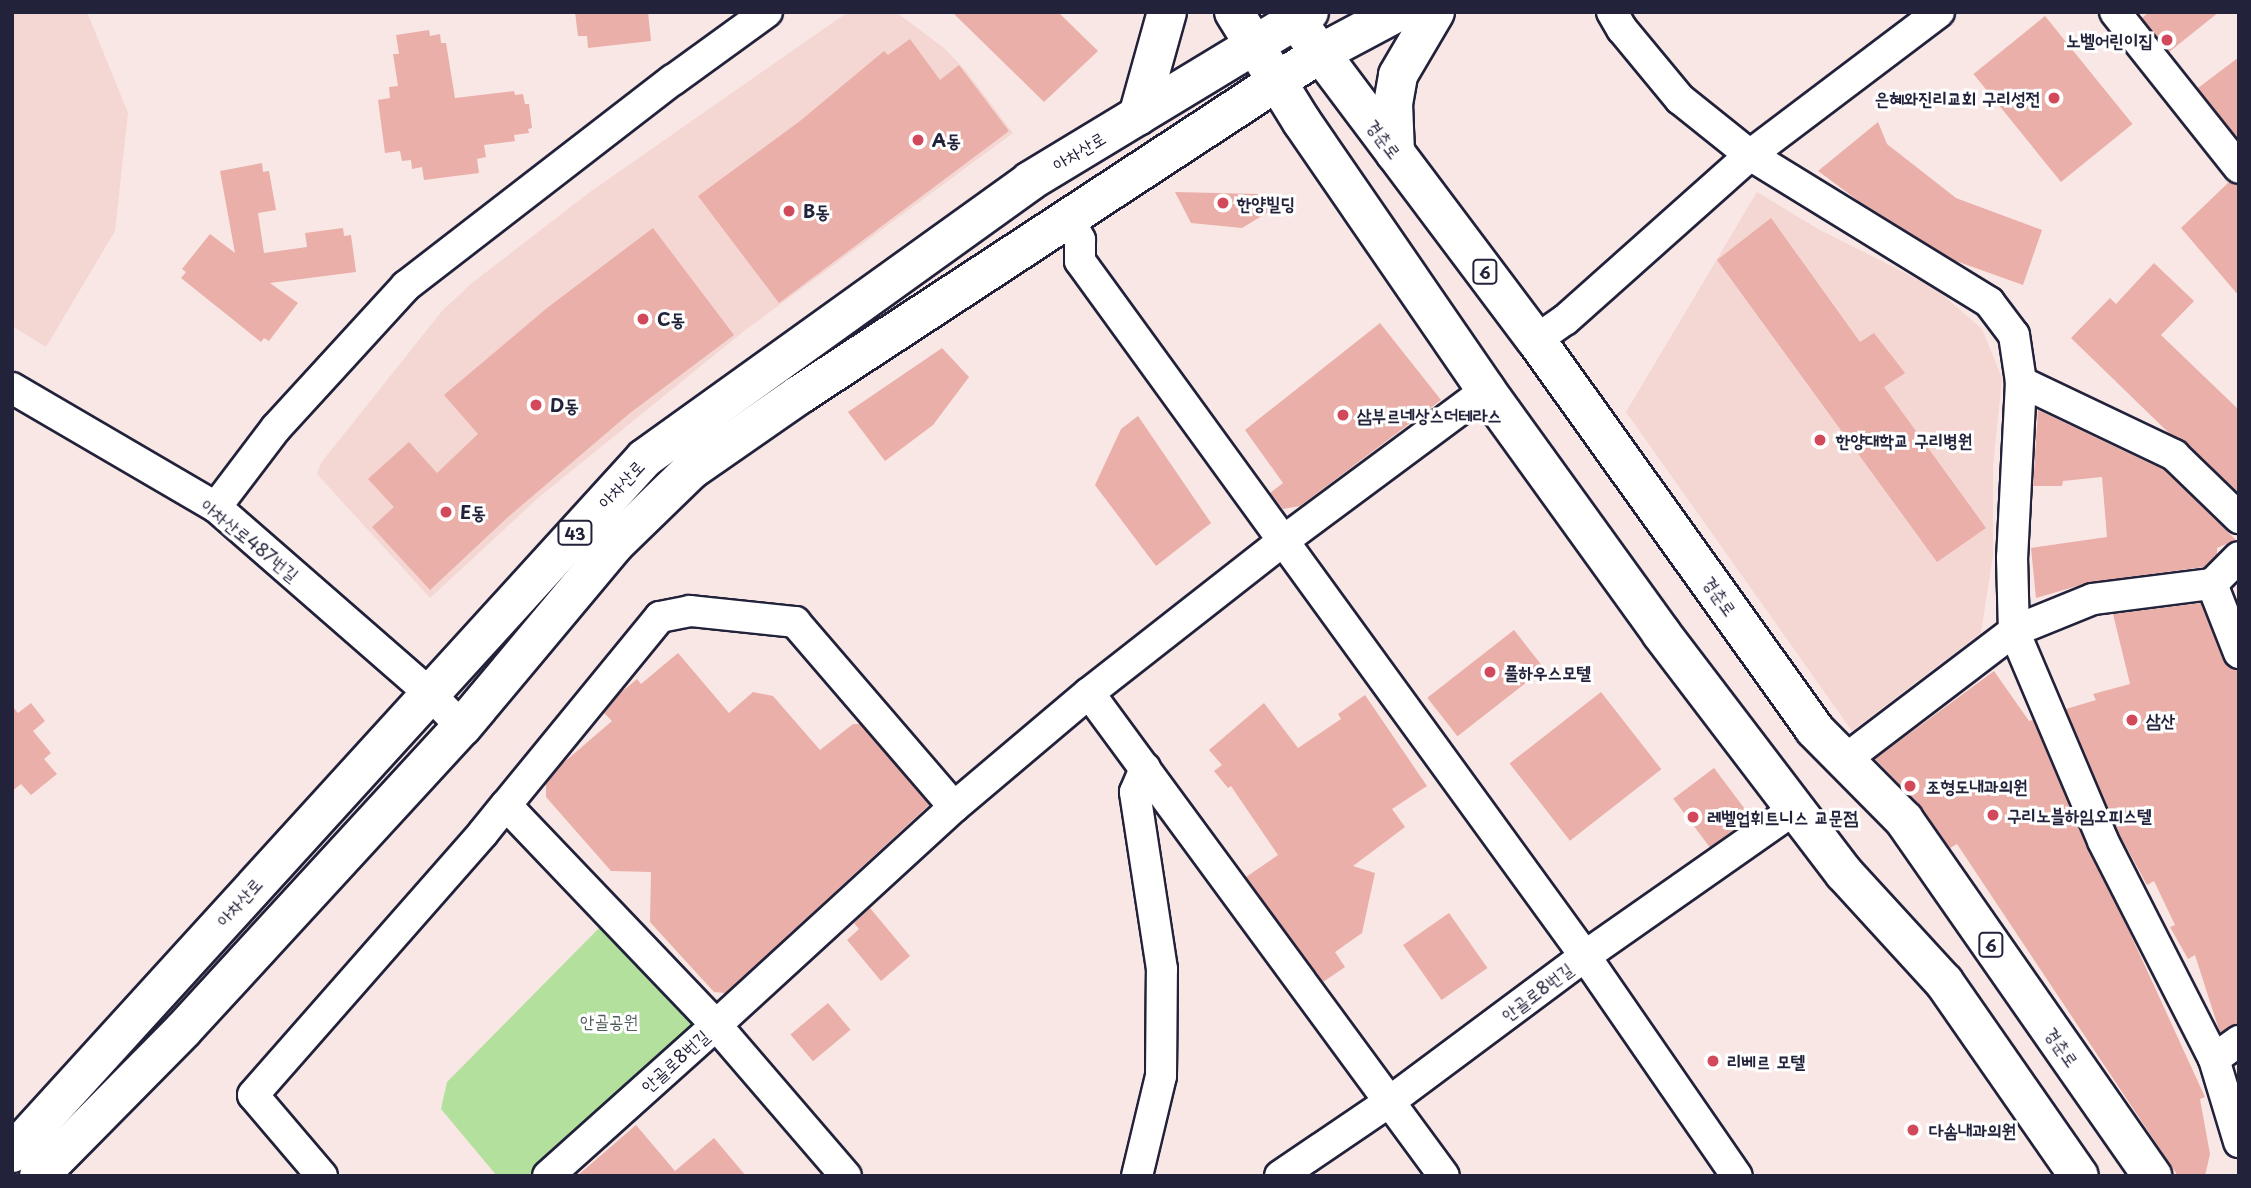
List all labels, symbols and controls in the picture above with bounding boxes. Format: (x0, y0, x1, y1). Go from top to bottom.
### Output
place label: 노벨어린이집 (2066, 29, 2153, 51)
marker: 노벨어린이집 (2159, 32, 2175, 48)
place label: 은혜와진리교회 구리성전 (1875, 87, 2040, 109)
marker: 은혜와진리교회 구리성전 (2046, 90, 2062, 106)
street label: 경춘로 (1362, 115, 1406, 163)
street label: 아차산로 (1049, 127, 1109, 175)
place label: A동 (932, 129, 961, 151)
marker: A동 (910, 132, 926, 148)
place label: 한양빌딩 (1237, 192, 1295, 214)
marker: 한양빌딩 (1215, 195, 1231, 211)
place label: B동 (803, 200, 830, 222)
marker: B동 (781, 203, 797, 219)
road number: 6 (1471, 260, 1499, 284)
place label: C동 (657, 308, 685, 330)
marker: C동 (635, 311, 651, 327)
place label: D동 (550, 394, 579, 416)
marker: D동 (528, 397, 544, 413)
place label: 삼부르네상스더테라스 (1357, 404, 1502, 426)
marker: 삼부르네상스더테라스 (1335, 407, 1351, 423)
place label: 한양대학교 구리병원 (1836, 429, 1972, 451)
marker: 한양대학교 구리병원 (1810, 430, 1830, 450)
street label: 아차산로 (593, 455, 649, 513)
street label: 아차산로487번길 (197, 494, 303, 586)
place label: E동 (460, 501, 486, 523)
marker: E동 (438, 504, 454, 520)
road number: 43 (556, 520, 594, 546)
street label: 경춘로 (1699, 572, 1741, 620)
place label: 풀하우스모텔 (1504, 661, 1591, 683)
marker: 풀하우스모텔 (1482, 664, 1498, 680)
place label: 삼산 (2146, 709, 2175, 731)
marker: 삼산 (2124, 712, 2140, 728)
place label: 조형도내과의원 (1926, 775, 2027, 797)
marker: 조형도내과의원 (1900, 776, 1920, 796)
place label: 구리노블하임오피스텔 (2007, 804, 2152, 826)
place label: 레벨업휘트니스 교문점 (1707, 806, 1858, 828)
marker: 구리노블하임오피스텔 (1985, 807, 2001, 823)
marker: 레벨업휘트니스 교문점 (1685, 809, 1701, 825)
street label: 아차산로 (212, 873, 266, 931)
road number: 6 (1977, 932, 2005, 958)
street label: 안골로8번길 (1497, 958, 1577, 1026)
park label: 안골공원 (580, 1010, 638, 1032)
street label: 경춘로 (2041, 1023, 2083, 1071)
street label: 안골로8번길 (637, 1025, 713, 1097)
place label: 리베르 모텔 (1727, 1050, 1805, 1072)
marker: 리베르 모텔 (1705, 1053, 1721, 1069)
place label: 다솜내과의원 (1929, 1119, 2016, 1141)
marker: 다솜내과의원 (1903, 1120, 1923, 1140)

